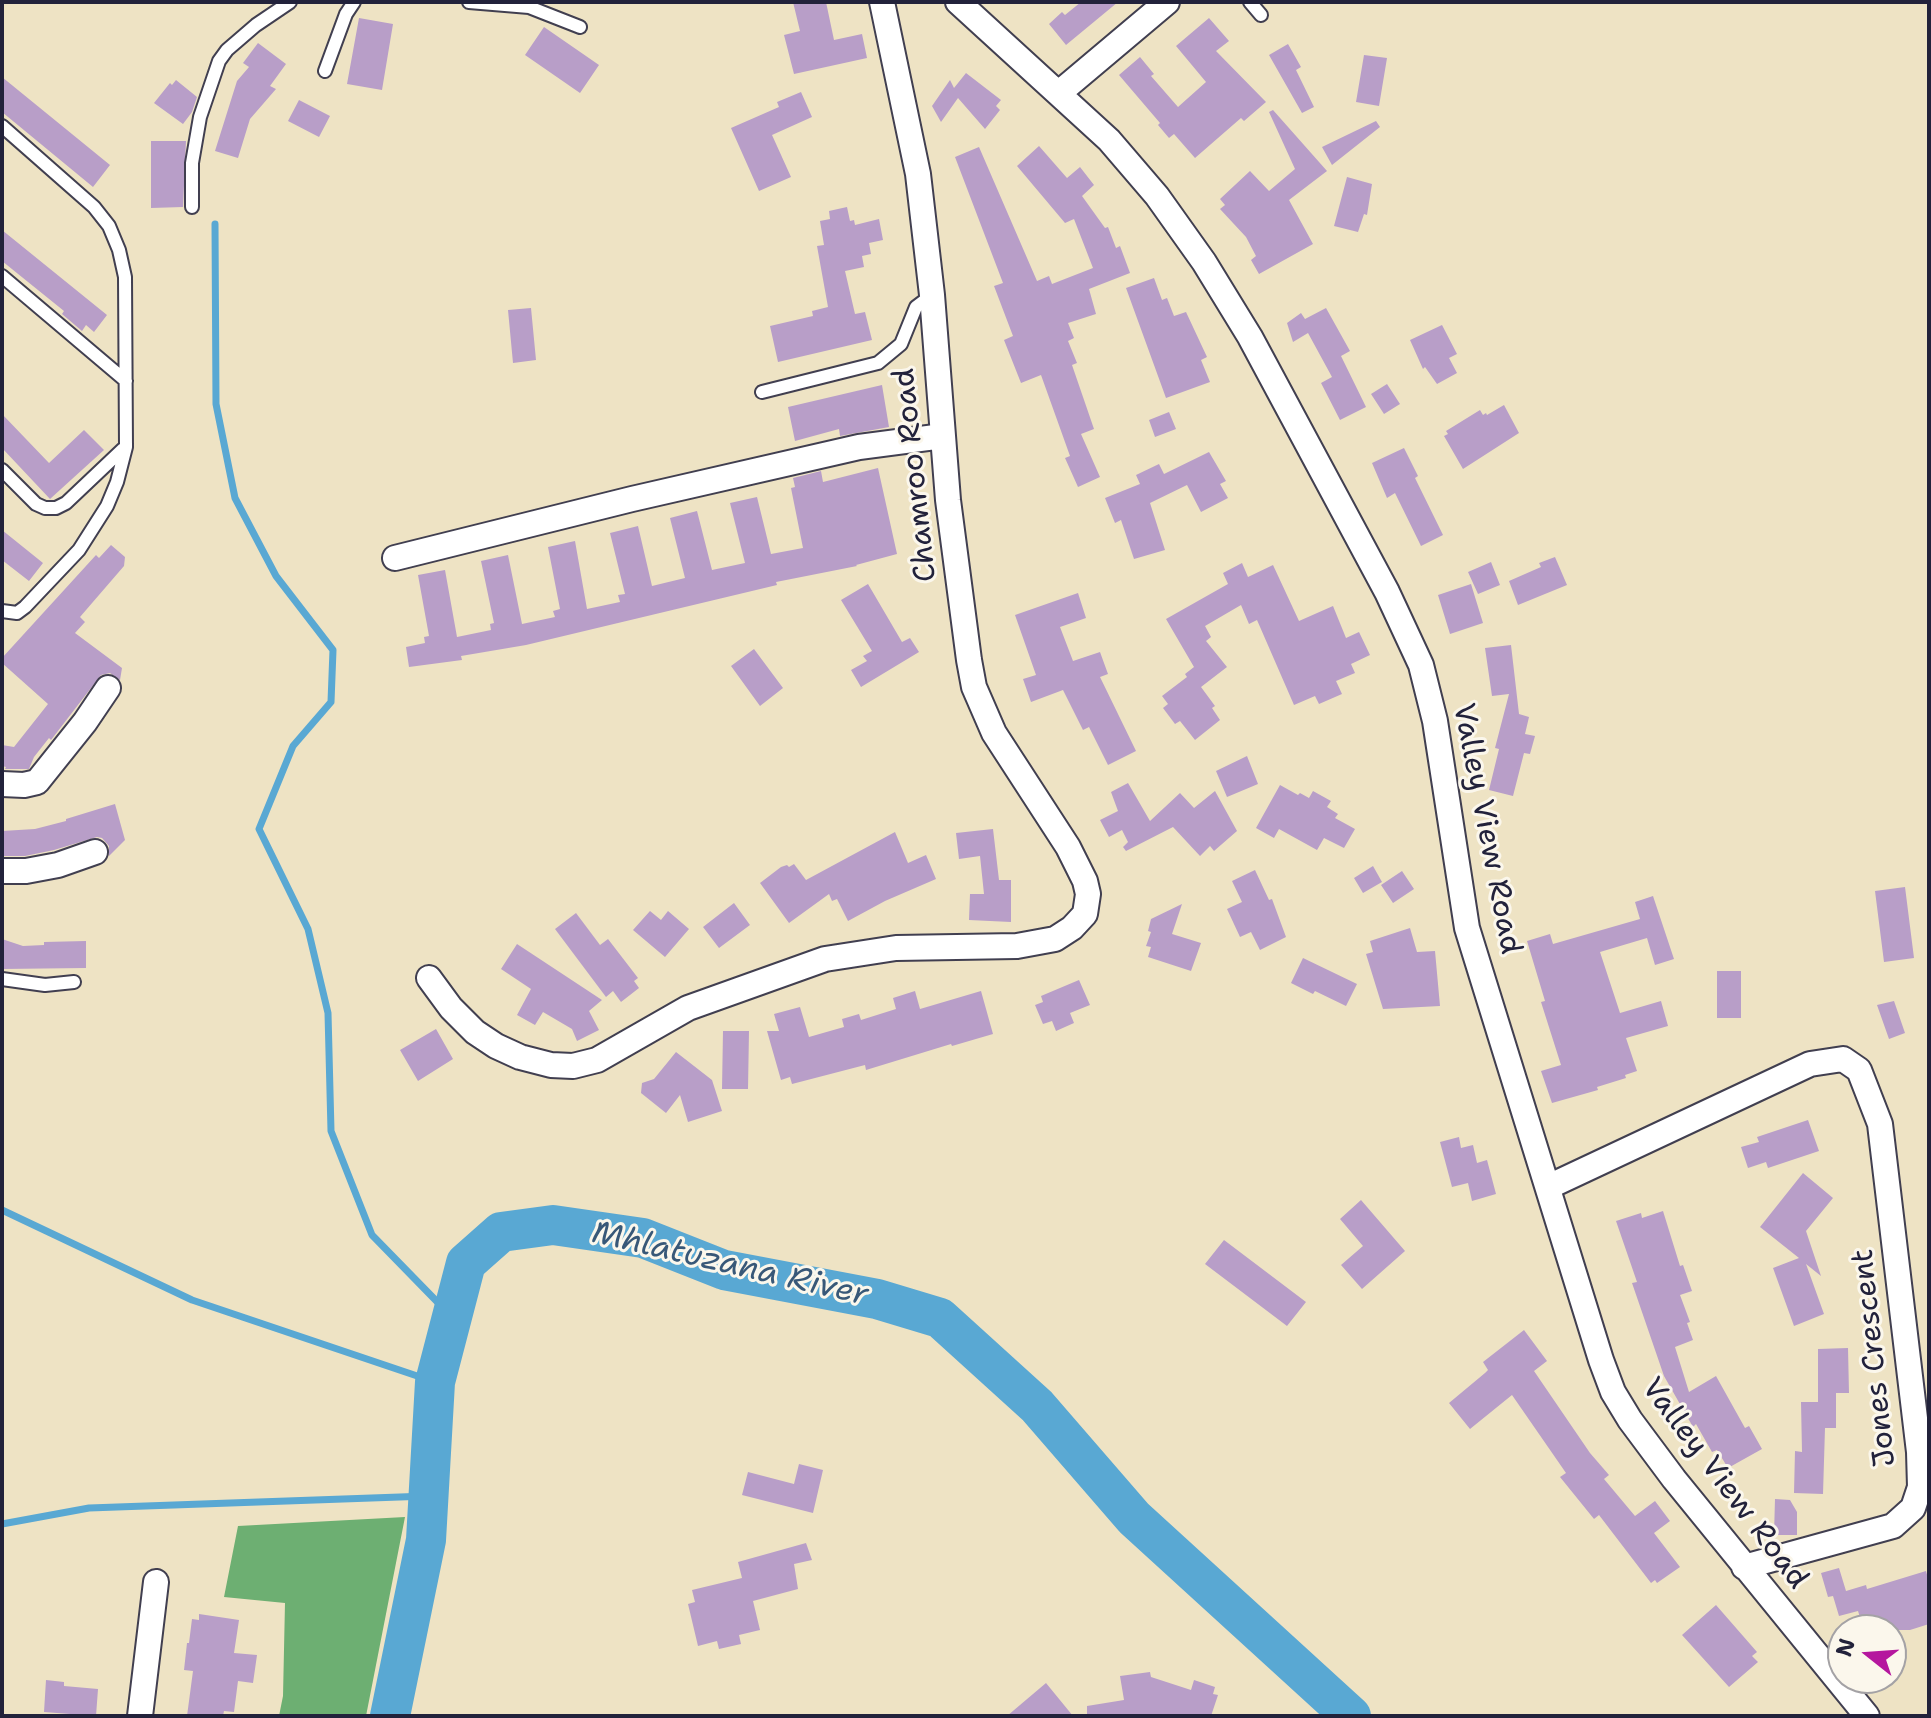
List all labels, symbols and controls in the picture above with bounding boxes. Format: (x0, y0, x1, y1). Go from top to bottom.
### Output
street label: Chamroo Road (887, 366, 945, 584)
street label: Valley View Road (1444, 701, 1528, 957)
water label: Mhlatuzana River (588, 1215, 872, 1315)
street label: Jones Crescent (1846, 1247, 1904, 1469)
street label: Valley View Road (1633, 1372, 1815, 1596)
north arrow (1827, 1614, 1907, 1694)
text: N (1829, 1635, 1862, 1660)

